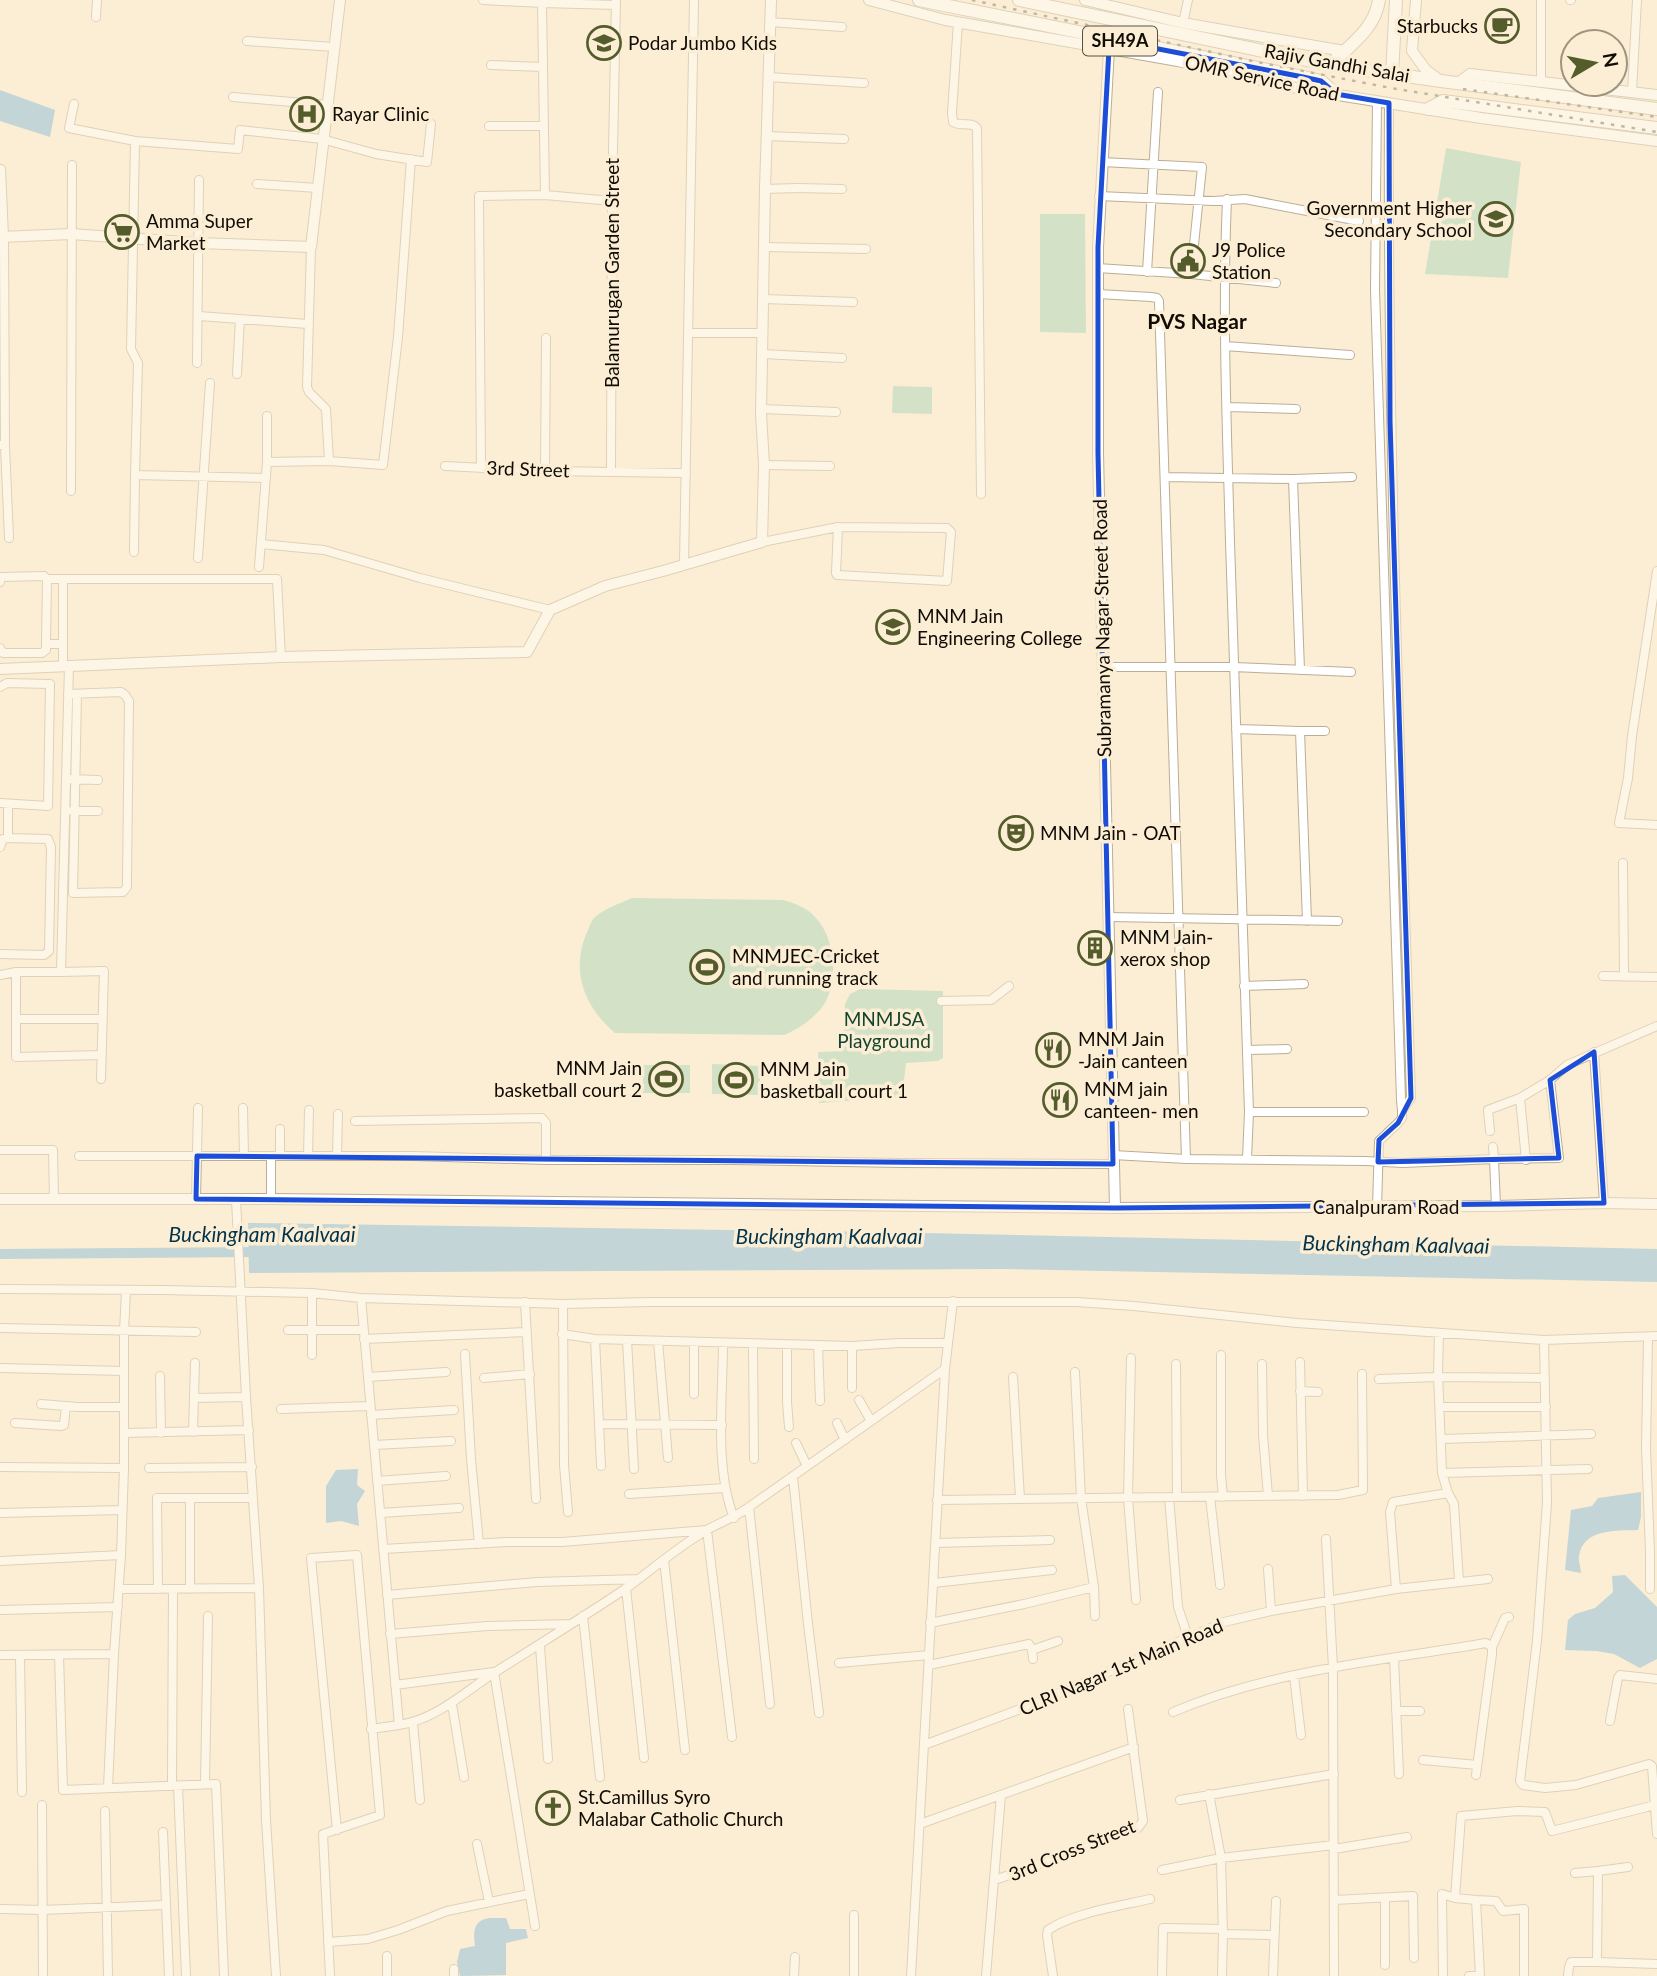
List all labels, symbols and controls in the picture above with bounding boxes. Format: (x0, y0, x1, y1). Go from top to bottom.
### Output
cafe icon: Starbucks (1483, 7, 1521, 45)
place label: Starbucks (1397, 14, 1478, 37)
school or university icon: Podar Jumbo Kids (585, 24, 623, 62)
road number: SH49A (1083, 26, 1157, 56)
north arrow (1559, 28, 1629, 98)
place label: Podar Jumbo Kids (628, 31, 777, 54)
street label: Rajiv Gandhi Salai (1263, 38, 1412, 87)
street label: OMR Service Road (1183, 50, 1341, 105)
text: N (1599, 51, 1624, 69)
hospital icon: Rayar Clinic (288, 95, 326, 133)
place label: Rayar Clinic (332, 102, 429, 125)
street label: Balamurugan Garden Street (600, 158, 623, 388)
place label: Government Higher Secondary School (1306, 196, 1472, 241)
school or university icon: Government Higher Secondary School (1477, 200, 1515, 238)
place label: Amma Super Market (146, 209, 253, 254)
supermarket icon: Amma Super Market (103, 213, 141, 251)
place label: J9 Police Station (1212, 238, 1286, 283)
public building icon: J9 Police Station (1169, 242, 1207, 280)
district label: PVS Nagar (1147, 308, 1247, 333)
street label: 3rd Street (486, 456, 570, 481)
street label: Subramanya Nagar Street Road (1088, 499, 1115, 757)
place label: MNM Jain Engineering College (917, 604, 1082, 649)
school or university icon: MNM Jain Engineering College (874, 608, 912, 646)
theatre icon: MNM Jain - OAT (997, 814, 1035, 852)
place label: MNM Jain - OAT (1040, 821, 1181, 844)
place label: MNM Jain- xerox shop (1120, 925, 1213, 970)
building icon: MNM Jain- xerox shop (1076, 929, 1114, 967)
place label: MNMJEC-Cricket and running track (732, 944, 880, 989)
sports icon: MNMJEC-Cricket and running track (688, 948, 726, 986)
park label: MNMJSA Playground (837, 1007, 931, 1052)
place label: MNM Jain -Jain canteen (1078, 1027, 1188, 1072)
restaurant icon: MNM Jain -Jain canteen (1034, 1031, 1072, 1069)
place label: MNM Jain basketball court 2 (494, 1056, 642, 1101)
place label: MNM Jain basketball court 1 (760, 1057, 908, 1102)
sports icon: MNM Jain basketball court 2 (647, 1060, 685, 1098)
sports icon: MNM Jain basketball court 1 (717, 1061, 755, 1099)
place label: MNM jain canteen- men (1084, 1077, 1199, 1122)
restaurant icon: MNM jain canteen- men (1041, 1081, 1079, 1119)
street label: Canalpuram Road (1313, 1195, 1459, 1218)
water label: Buckingham Kaalvaai (168, 1221, 356, 1246)
water label: Buckingham Kaalvaai (735, 1223, 923, 1248)
water label: Buckingham Kaalvaai (1302, 1229, 1490, 1258)
street label: CLRI Nagar 1st Main Road (1016, 1613, 1226, 1720)
place label: St.Camillus Syro Malabar Catholic Church (578, 1785, 783, 1830)
church icon: St.Camillus Syro Malabar Catholic Church (534, 1789, 572, 1827)
street label: 3rd Cross Street (1005, 1814, 1139, 1885)

